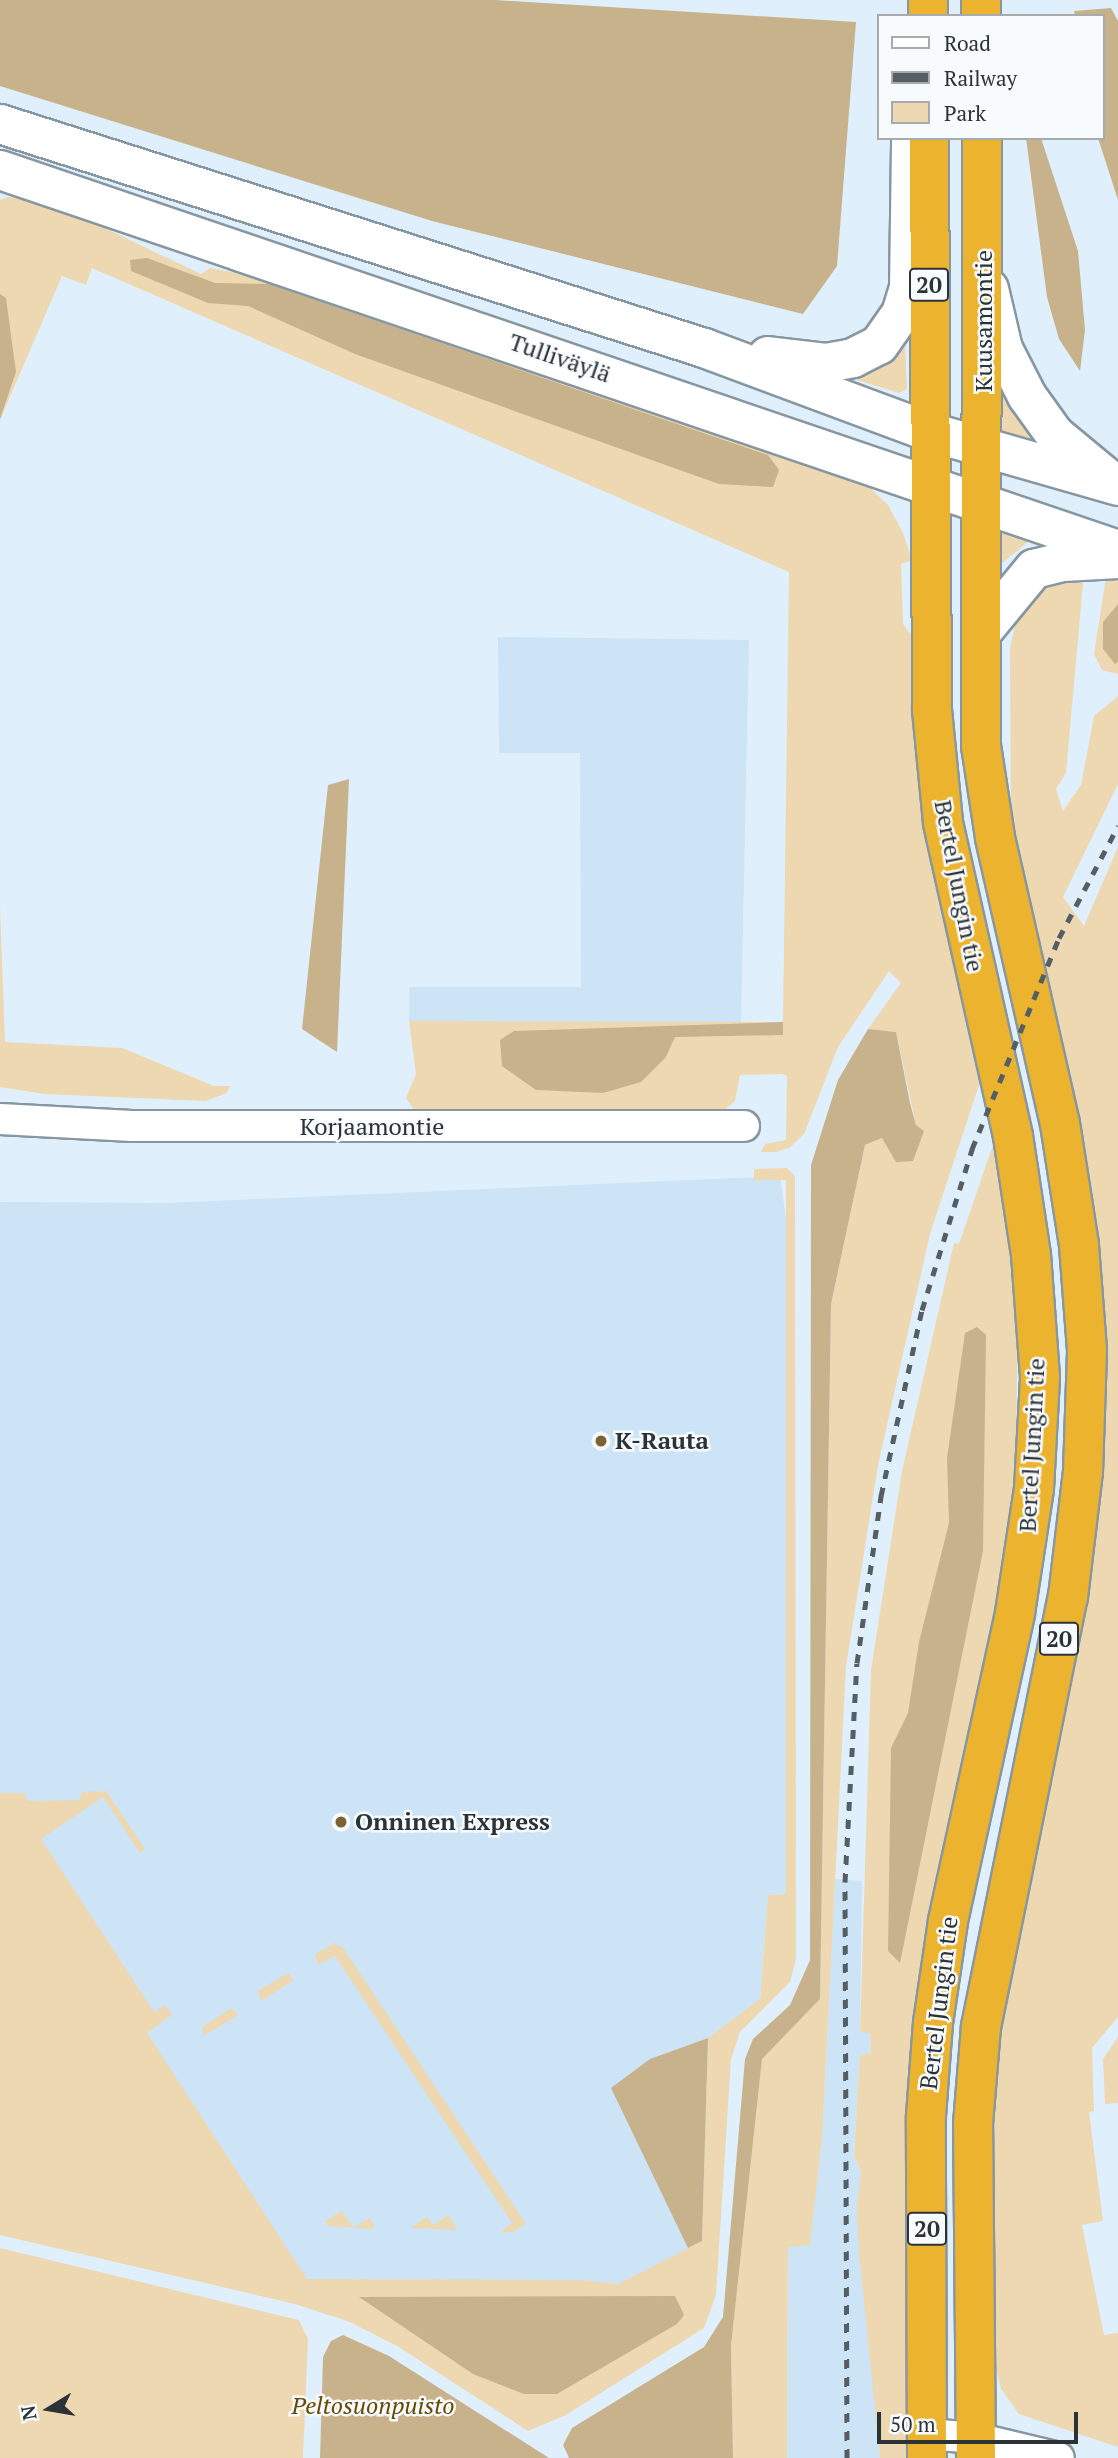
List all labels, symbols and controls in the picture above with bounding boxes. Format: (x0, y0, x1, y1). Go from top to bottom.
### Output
legend (876, 14, 1104, 140)
text: Road (944, 29, 991, 57)
text: Railway (944, 64, 1017, 92)
text: Park (944, 99, 986, 127)
street label: Kuusamontie (970, 250, 998, 392)
road number: 20 (908, 266, 950, 304)
street label: Tulliväylä (506, 327, 614, 389)
street label: Bertel Jungin tie (928, 798, 990, 974)
street label: Korjaamontie (300, 1113, 444, 1141)
street label: Bertel Jungin tie (1013, 1357, 1051, 1533)
place label: K-Rauta (615, 1427, 709, 1455)
marker: K-Rauta (593, 1433, 609, 1449)
road number: 20 (1038, 1620, 1080, 1658)
place label: Onninen Express (355, 1808, 550, 1836)
marker: Onninen Express (333, 1814, 349, 1830)
street label: Bertel Jungin tie (914, 1915, 964, 2091)
road number: 20 (906, 2210, 948, 2248)
north arrow (14, 2374, 84, 2444)
park label: Peltosuonpuisto (291, 2392, 455, 2420)
scale bar (880, 2398, 1081, 2442)
text: N (14, 2404, 42, 2423)
text: 50 m (890, 2410, 936, 2438)

